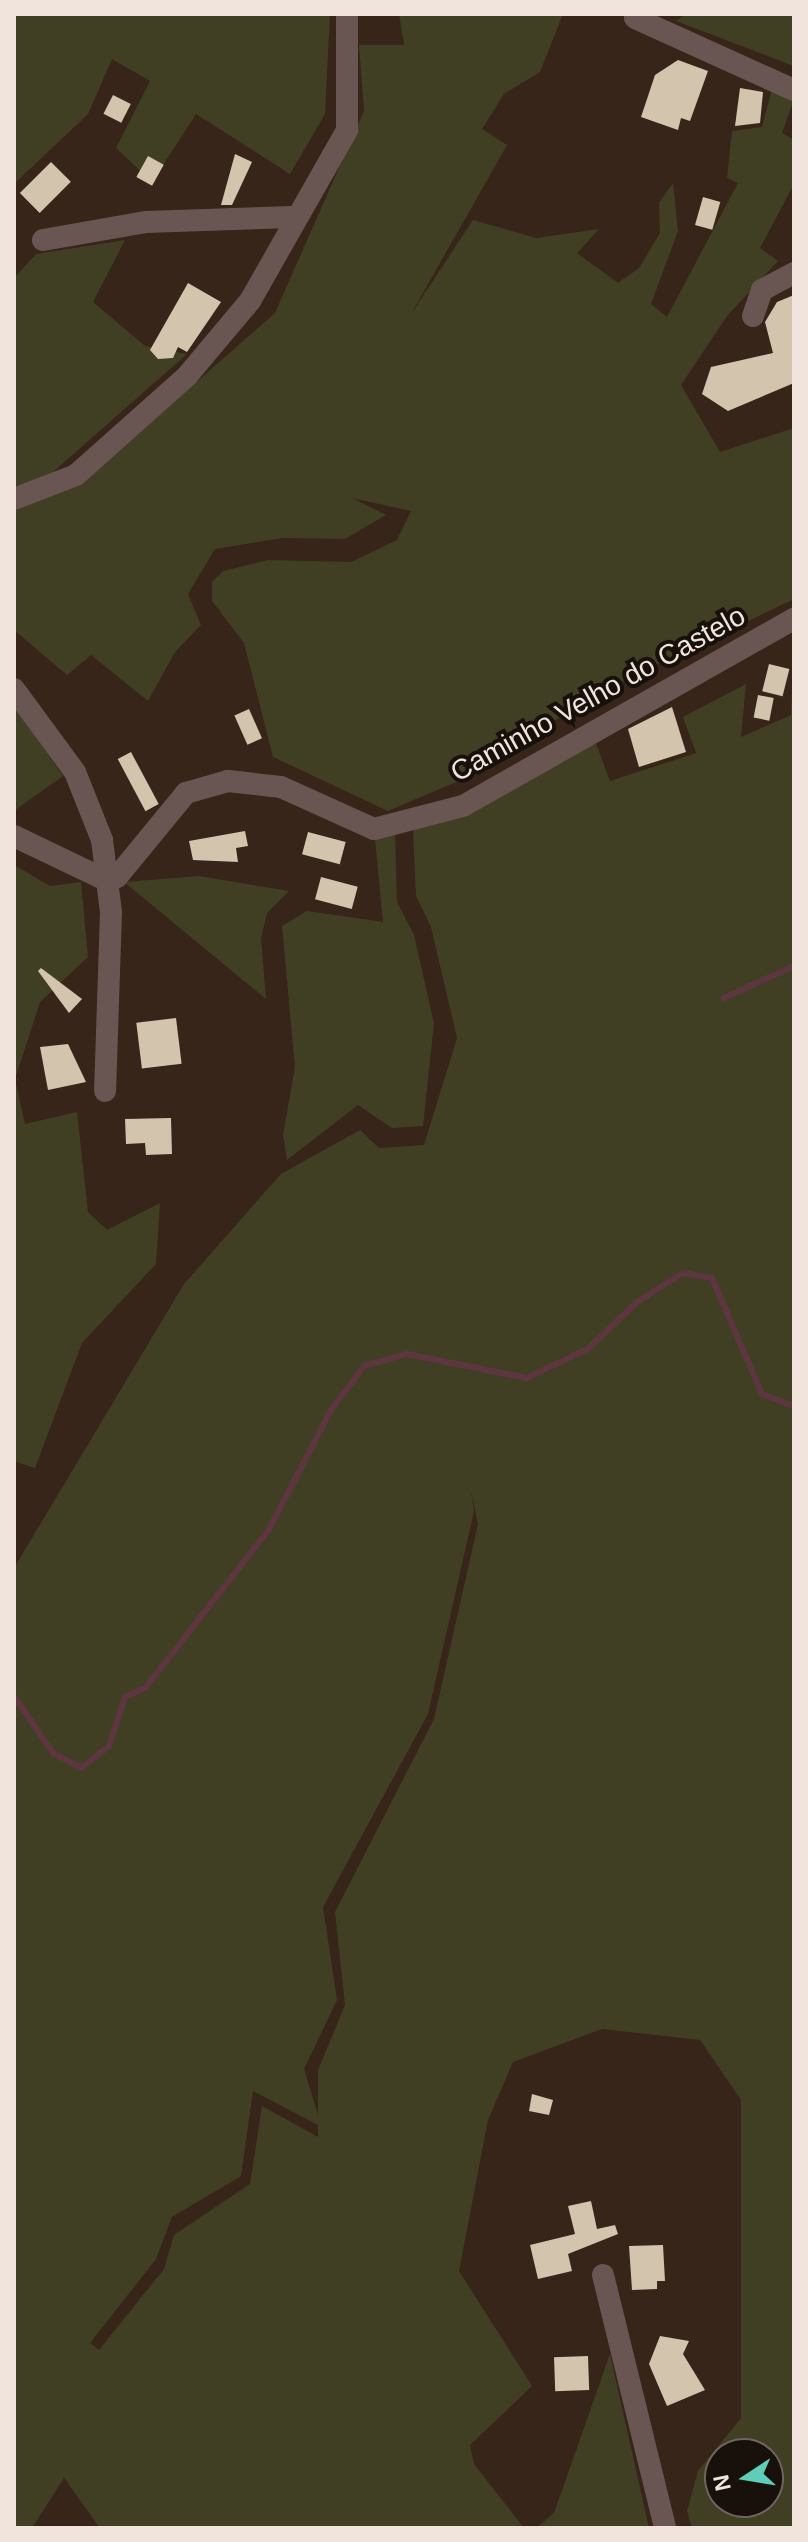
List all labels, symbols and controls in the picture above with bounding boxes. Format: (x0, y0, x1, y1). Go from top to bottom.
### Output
street label: Caminho Velho do Castelo (445, 599, 751, 789)
north arrow (704, 2438, 784, 2518)
text: N (708, 2472, 736, 2493)

